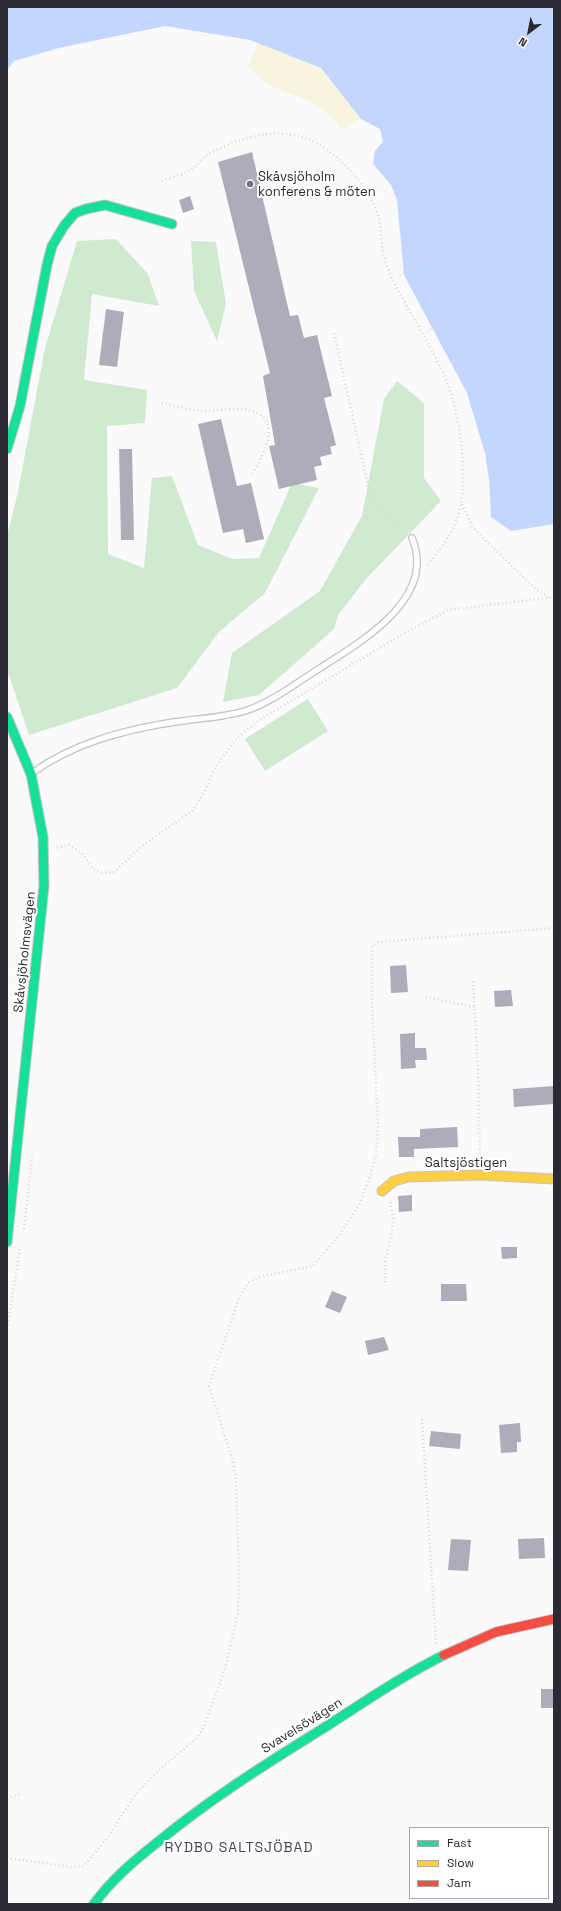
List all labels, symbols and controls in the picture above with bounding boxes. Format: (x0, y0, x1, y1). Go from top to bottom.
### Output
north arrow (509, 12, 549, 52)
text: N (516, 34, 529, 50)
place label: Skåvsjöholm konferens & möten (258, 169, 376, 200)
marker: Skåvsjöholm konferens & möten (245, 179, 255, 189)
street label: Skåvsjöholmsvägen (11, 891, 39, 1013)
street label: Saltsjöstigen (425, 1155, 507, 1171)
street label: Svavelsövägen (259, 1695, 345, 1757)
legend (409, 1827, 549, 1899)
text: Fast (447, 1835, 472, 1851)
district label: RYDBO SALTSJÖBAD (164, 1840, 314, 1856)
text: Slow (447, 1855, 474, 1871)
text: Jam (447, 1875, 471, 1891)

